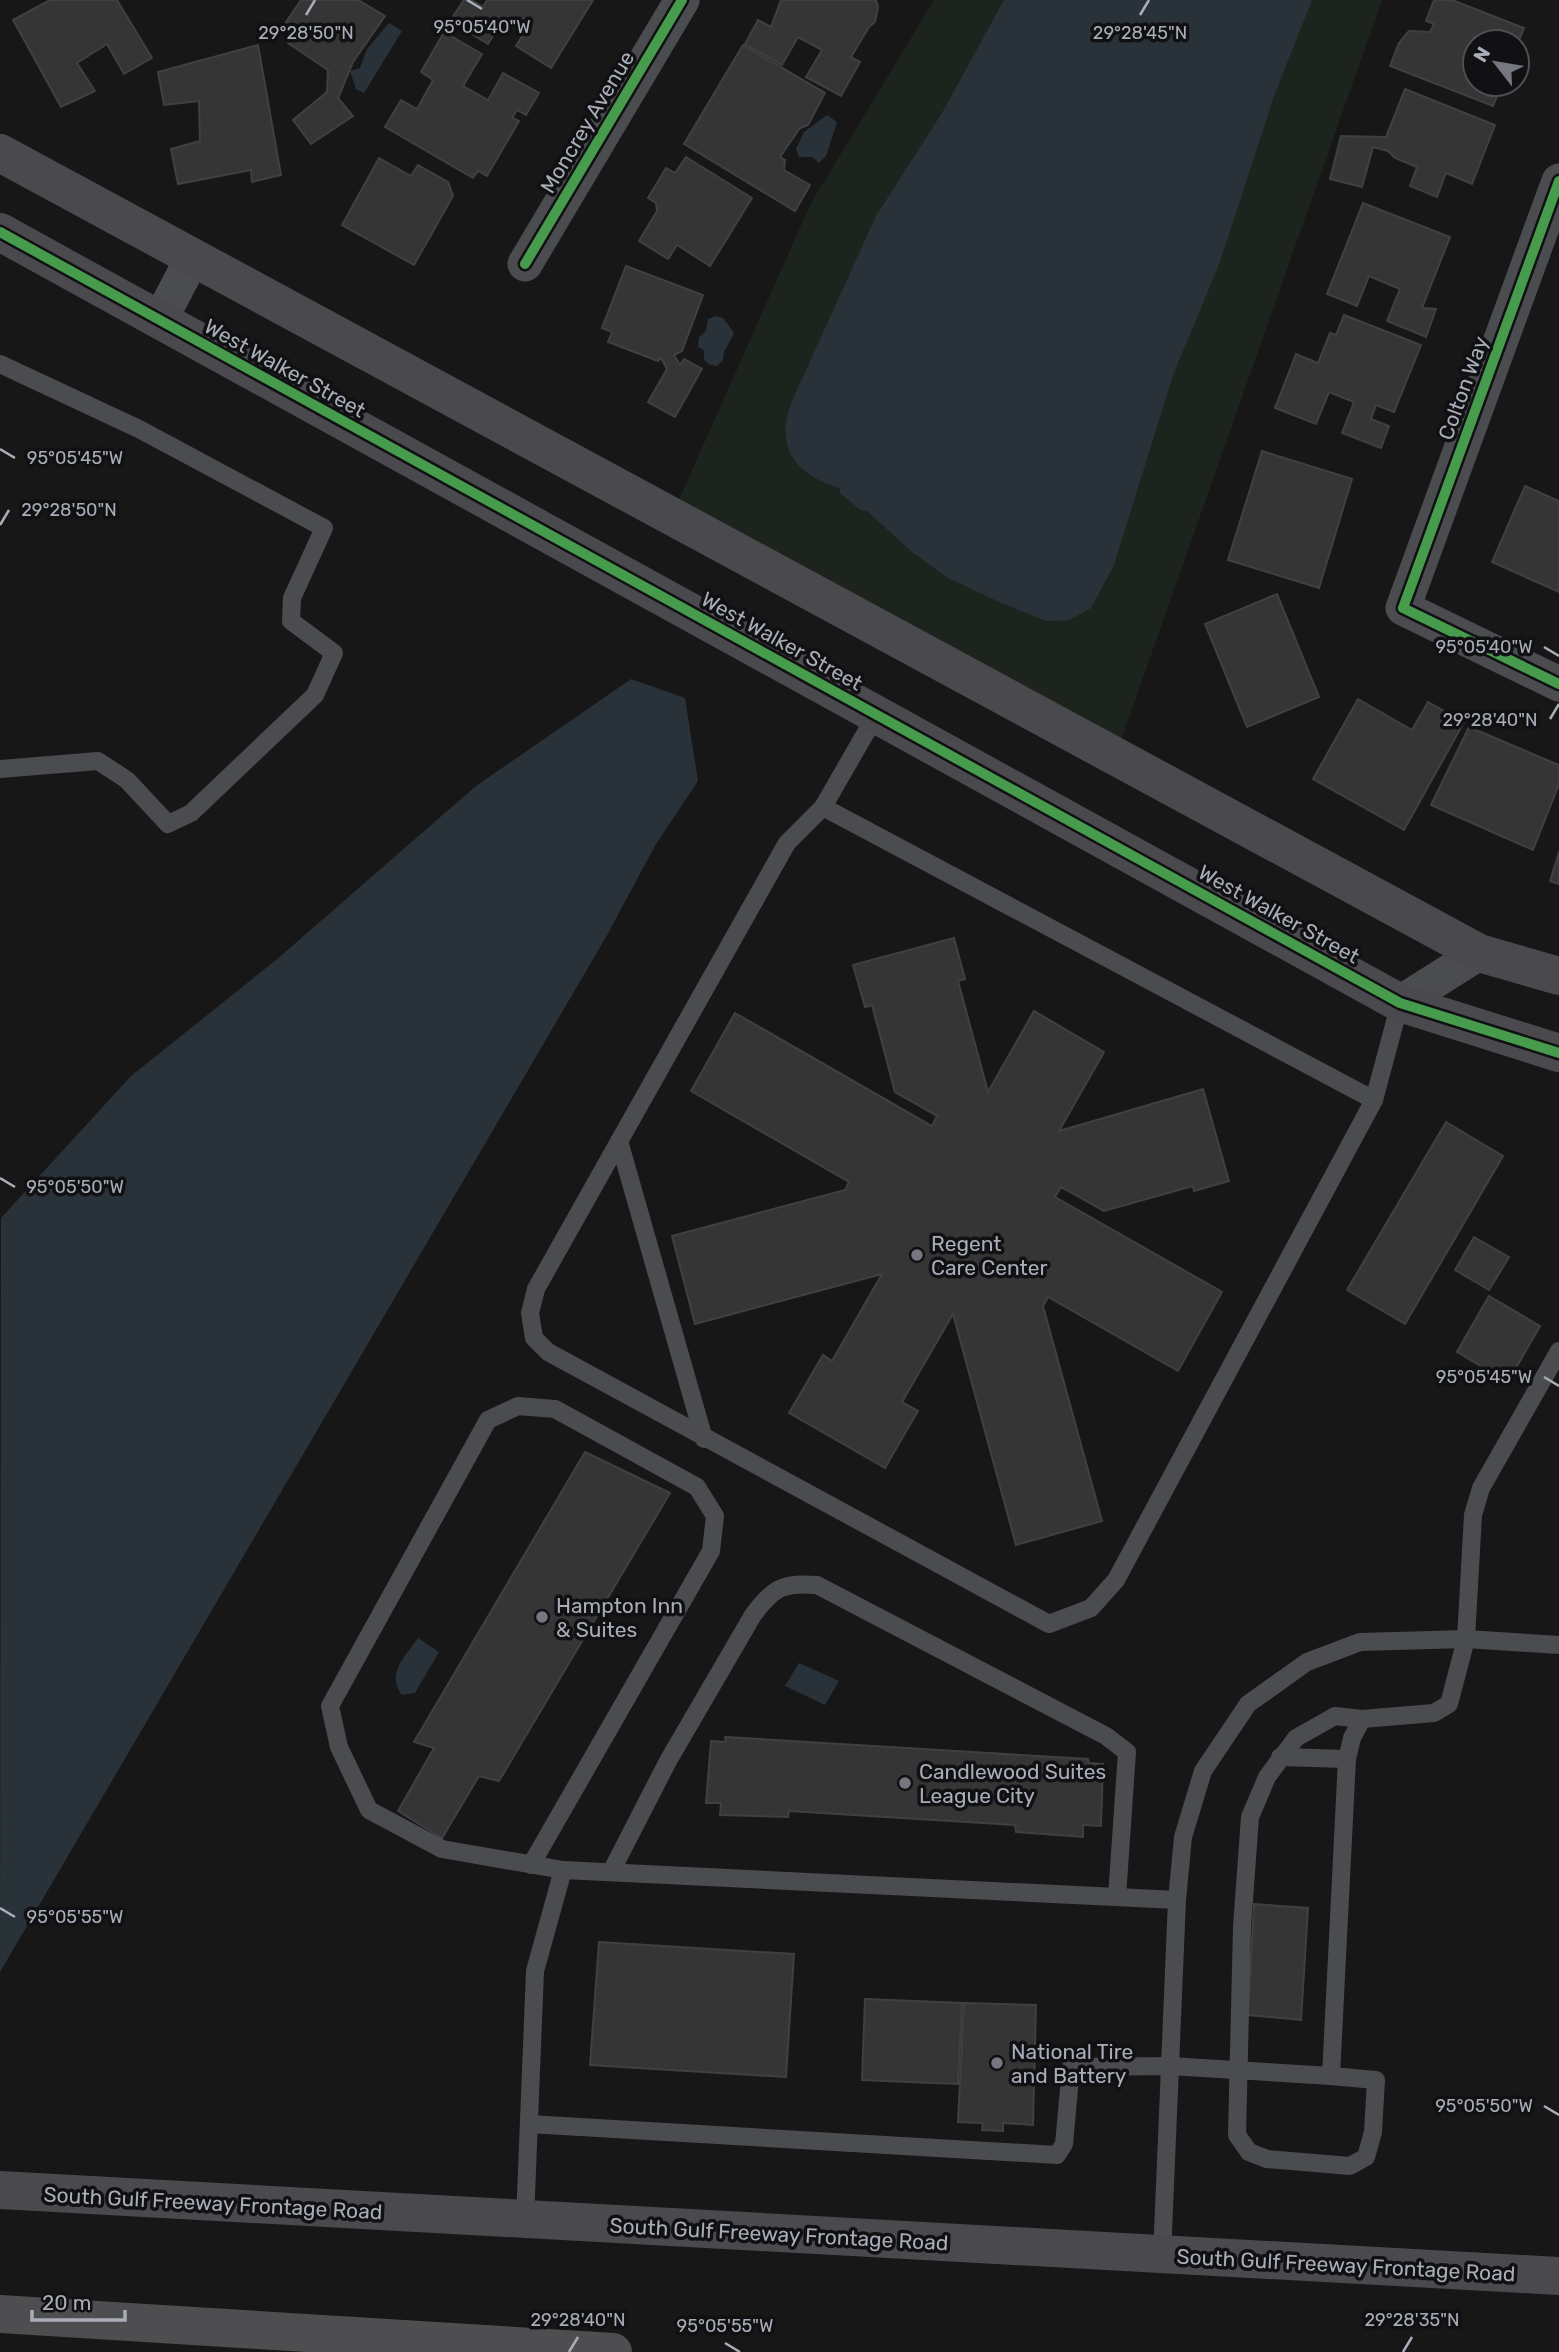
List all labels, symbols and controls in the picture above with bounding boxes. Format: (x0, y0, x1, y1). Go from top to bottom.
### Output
text: 95°05'40"W (433, 16, 531, 38)
text: 29°28'50"N (258, 22, 354, 44)
text: 29°28'45"N (1093, 22, 1187, 44)
north arrow (1461, 28, 1531, 98)
text: N (1468, 43, 1495, 66)
street label: Moncrey Avenue (535, 46, 639, 198)
street label: West Walker Street (200, 313, 370, 423)
street label: Colton Way (1433, 332, 1493, 443)
text: 95°05'45"W (27, 447, 123, 469)
text: 29°28'50"N (21, 499, 117, 521)
street label: West Walker Street (697, 586, 867, 696)
text: 95°05'40"W (1435, 636, 1533, 658)
text: 29°28'40"N (1442, 709, 1538, 731)
street label: West Walker Street (1194, 859, 1364, 969)
text: 95°05'50"W (26, 1176, 124, 1198)
place label: Regent Care Center (931, 1231, 1048, 1280)
marker: Regent Care Center (909, 1247, 925, 1263)
text: 95°05'45"W (1436, 1366, 1532, 1388)
place label: Hampton Inn & Suites (556, 1593, 683, 1642)
marker: Hampton Inn & Suites (534, 1609, 550, 1625)
place label: Candlewood Suites League City (919, 1759, 1106, 1808)
marker: Candlewood Suites League City (897, 1775, 913, 1791)
text: 95°05'55"W (27, 1906, 123, 1928)
place label: National Tire and Battery (1011, 2039, 1133, 2088)
marker: National Tire and Battery (989, 2055, 1005, 2071)
text: 95°05'50"W (1435, 2095, 1533, 2117)
street label: South Gulf Freeway Frontage Road (43, 2182, 383, 2224)
street label: South Gulf Freeway Frontage Road (609, 2213, 949, 2255)
street label: South Gulf Freeway Frontage Road (1176, 2244, 1516, 2286)
scale bar (32, 2278, 124, 2322)
text: 20 m (42, 2290, 91, 2315)
text: 29°28'40"N (530, 2309, 626, 2331)
text: 29°28'35"N (1365, 2309, 1459, 2331)
text: 95°05'55"W (677, 2315, 773, 2337)

